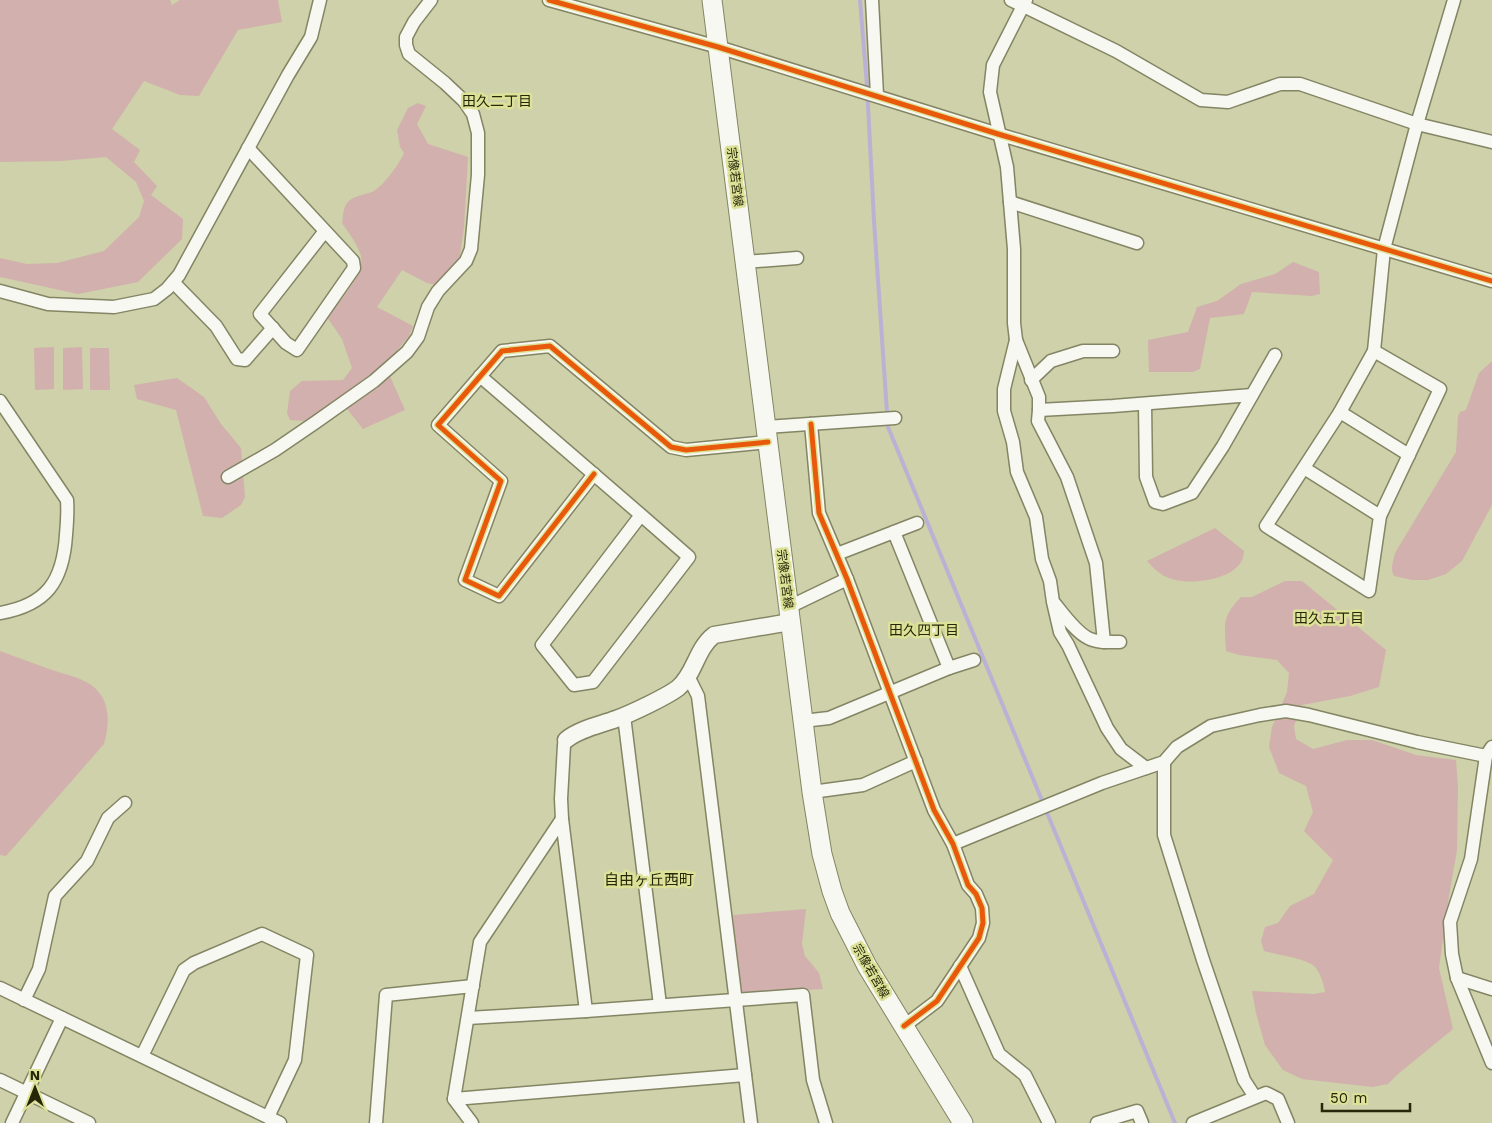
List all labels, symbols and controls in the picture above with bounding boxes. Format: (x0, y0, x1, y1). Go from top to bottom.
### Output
district label: 田久二丁目 (462, 93, 532, 109)
street label: 宗像若宮線 (724, 146, 746, 208)
street label: 宗像若宮線 (774, 548, 796, 610)
district label: 田久五丁目 (1294, 610, 1364, 626)
district label: 田久四丁目 (889, 622, 959, 638)
district label: 自由ヶ丘西町 (604, 871, 694, 889)
street label: 宗像若宮線 (850, 942, 892, 1000)
north arrow (10, 1063, 60, 1113)
text: N (30, 1067, 40, 1083)
scale bar (1322, 1080, 1410, 1112)
text: 50 m (1330, 1089, 1367, 1107)

